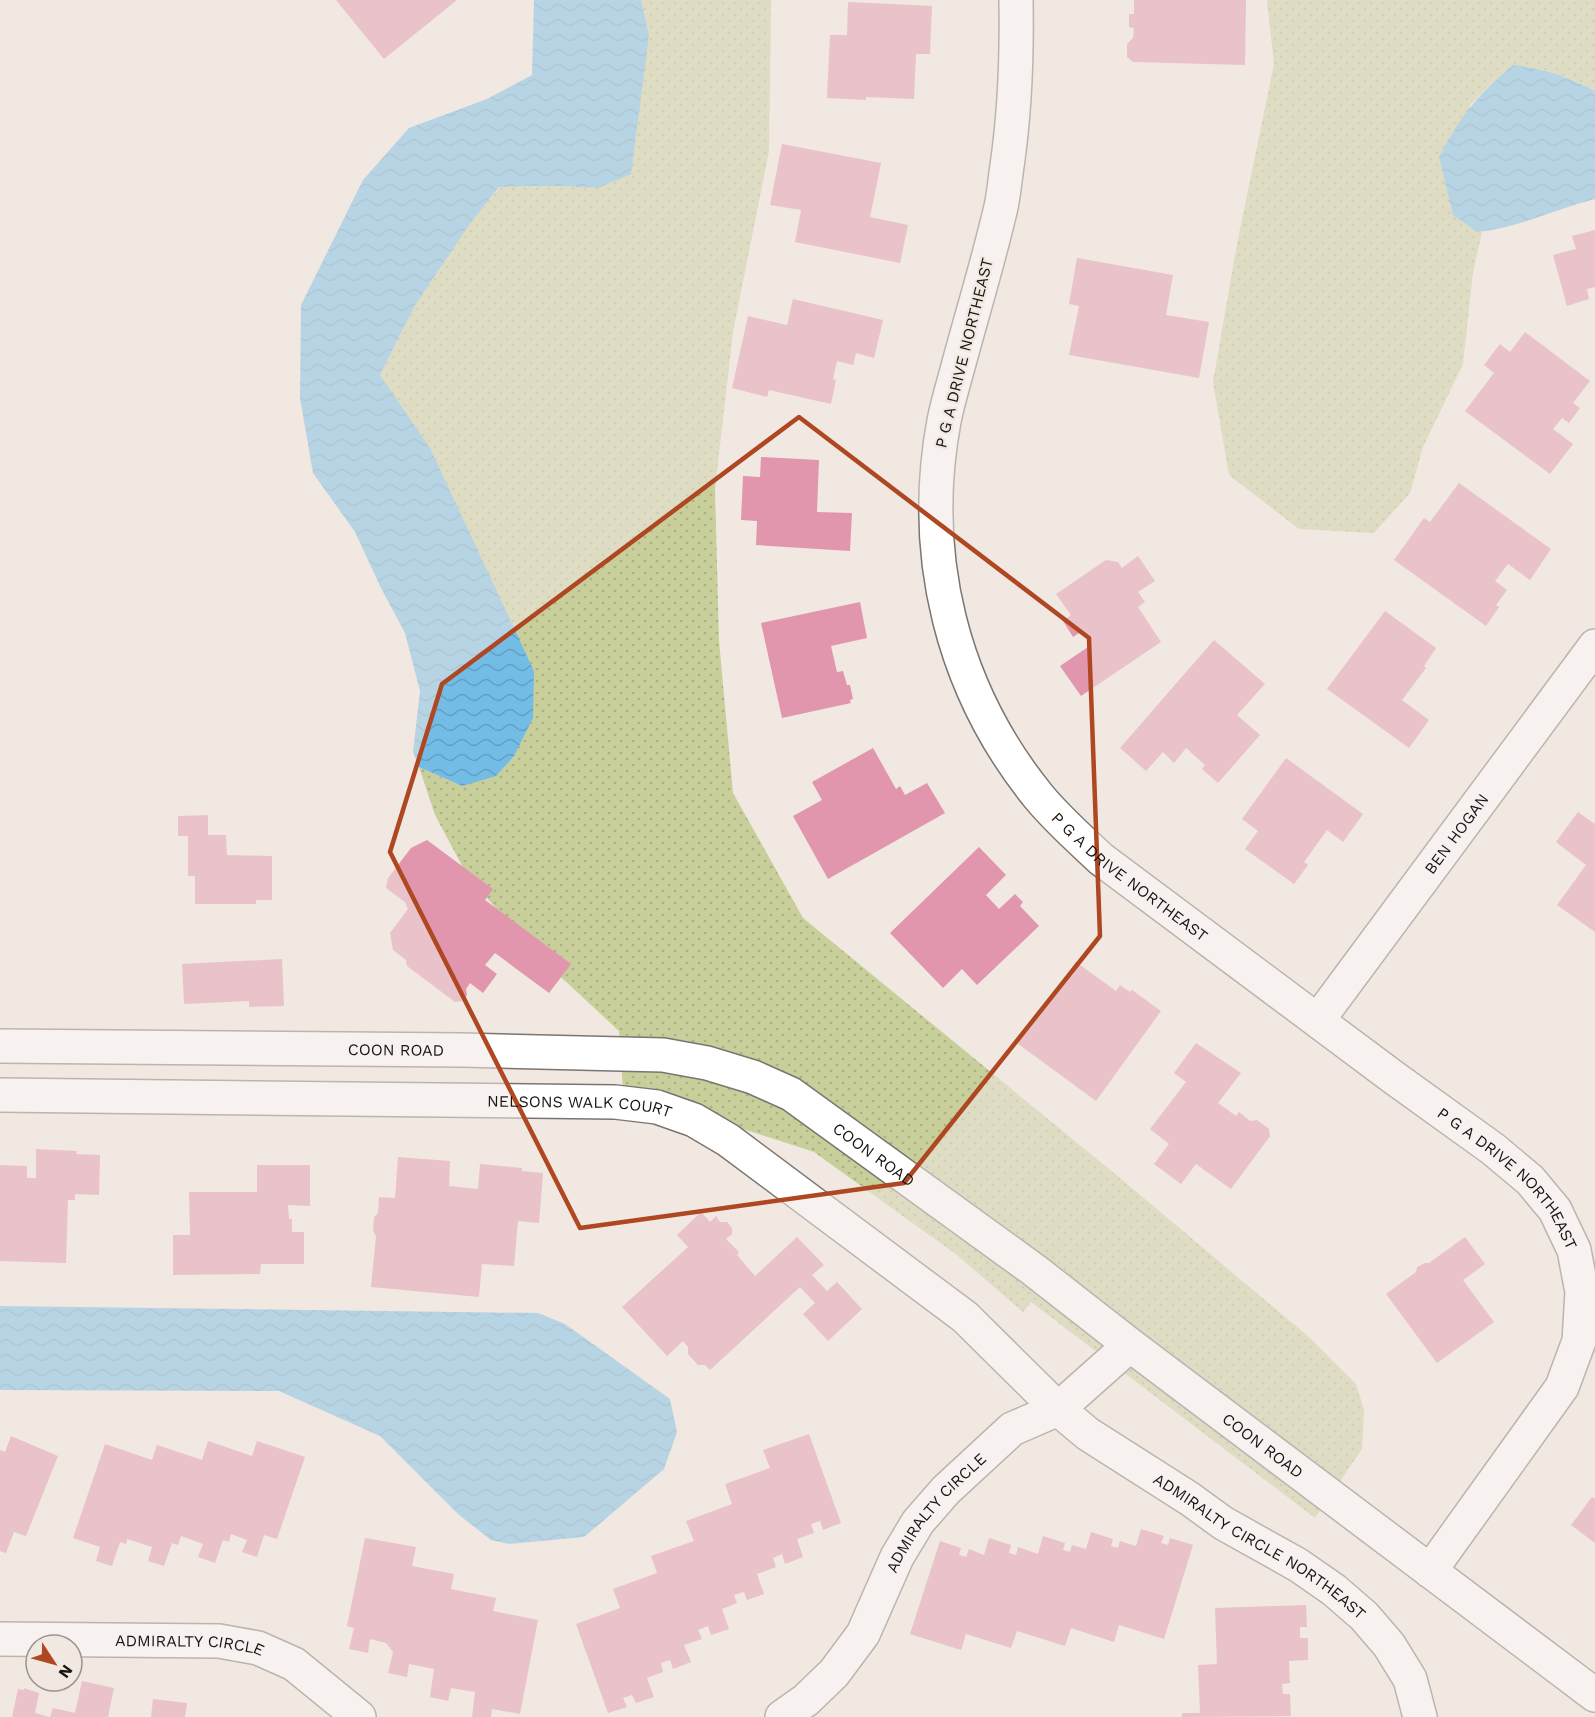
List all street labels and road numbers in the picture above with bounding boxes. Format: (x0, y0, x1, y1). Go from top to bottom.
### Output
street label: P G A DRIVE NORTHEAST (931, 256, 997, 450)
street label: BEN HOGAN (1420, 790, 1492, 878)
street label: P G A DRIVE NORTHEAST (1048, 808, 1212, 945)
street label: COON ROAD (348, 1040, 444, 1059)
street label: NELSONS WALK COURT (487, 1091, 675, 1121)
street label: P G A DRIVE NORTHEAST (1434, 1103, 1582, 1252)
street label: COON ROAD (829, 1118, 919, 1190)
street label: COON ROAD (1219, 1409, 1307, 1482)
street label: ADMIRALTY CIRCLE (882, 1449, 990, 1576)
street label: ADMIRALTY CIRCLE NORTHEAST (1150, 1469, 1370, 1623)
street label: ADMIRALTY CIRCLE (115, 1631, 268, 1659)

